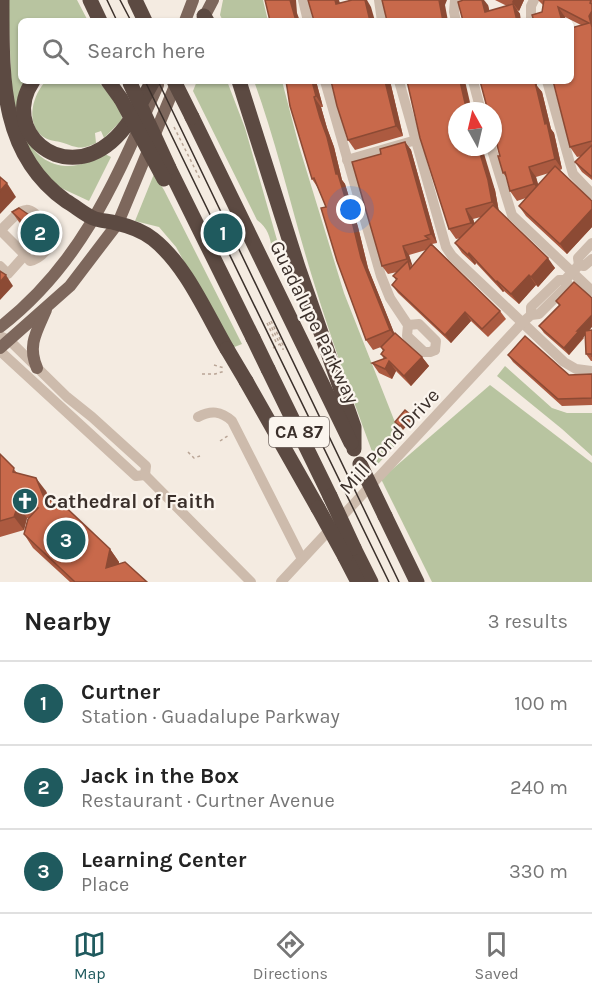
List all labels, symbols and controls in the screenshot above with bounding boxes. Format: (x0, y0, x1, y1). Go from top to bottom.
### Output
search box (18, 18, 574, 84)
icon: search (39, 35, 72, 68)
text: Search here (87, 38, 205, 64)
north arrow (448, 102, 502, 156)
your location (336, 195, 365, 224)
pin: 2 (20, 210, 60, 256)
pin: 1 (204, 210, 242, 256)
street label: Guadalupe Parkway (265, 237, 364, 408)
street label: Mill Pond Drive (334, 384, 444, 499)
road number: CA 87 (269, 417, 329, 447)
church icon: Cathedral of Faith (10, 486, 40, 516)
place label: Cathedral of Faith (44, 490, 215, 513)
pin: 3 (46, 518, 86, 562)
text: Nearby (24, 606, 111, 637)
text: 3 results (488, 610, 568, 633)
text: Curtner (81, 679, 160, 705)
text: 1 (40, 692, 47, 715)
text: 100 m (514, 692, 568, 715)
text: Station · Guadalupe Parkway (81, 705, 340, 728)
text: Jack in the Box (81, 763, 239, 789)
text: 2 (37, 776, 50, 799)
text: 240 m (510, 776, 568, 799)
text: Restaurant · Curtner Avenue (81, 789, 335, 812)
text: Learning Center (81, 847, 246, 873)
text: 3 (37, 860, 50, 883)
text: 330 m (509, 860, 568, 883)
text: Place (81, 873, 129, 896)
tab: Map (73, 928, 106, 983)
tab: Directions (253, 928, 328, 983)
tab: Saved (475, 928, 519, 983)

